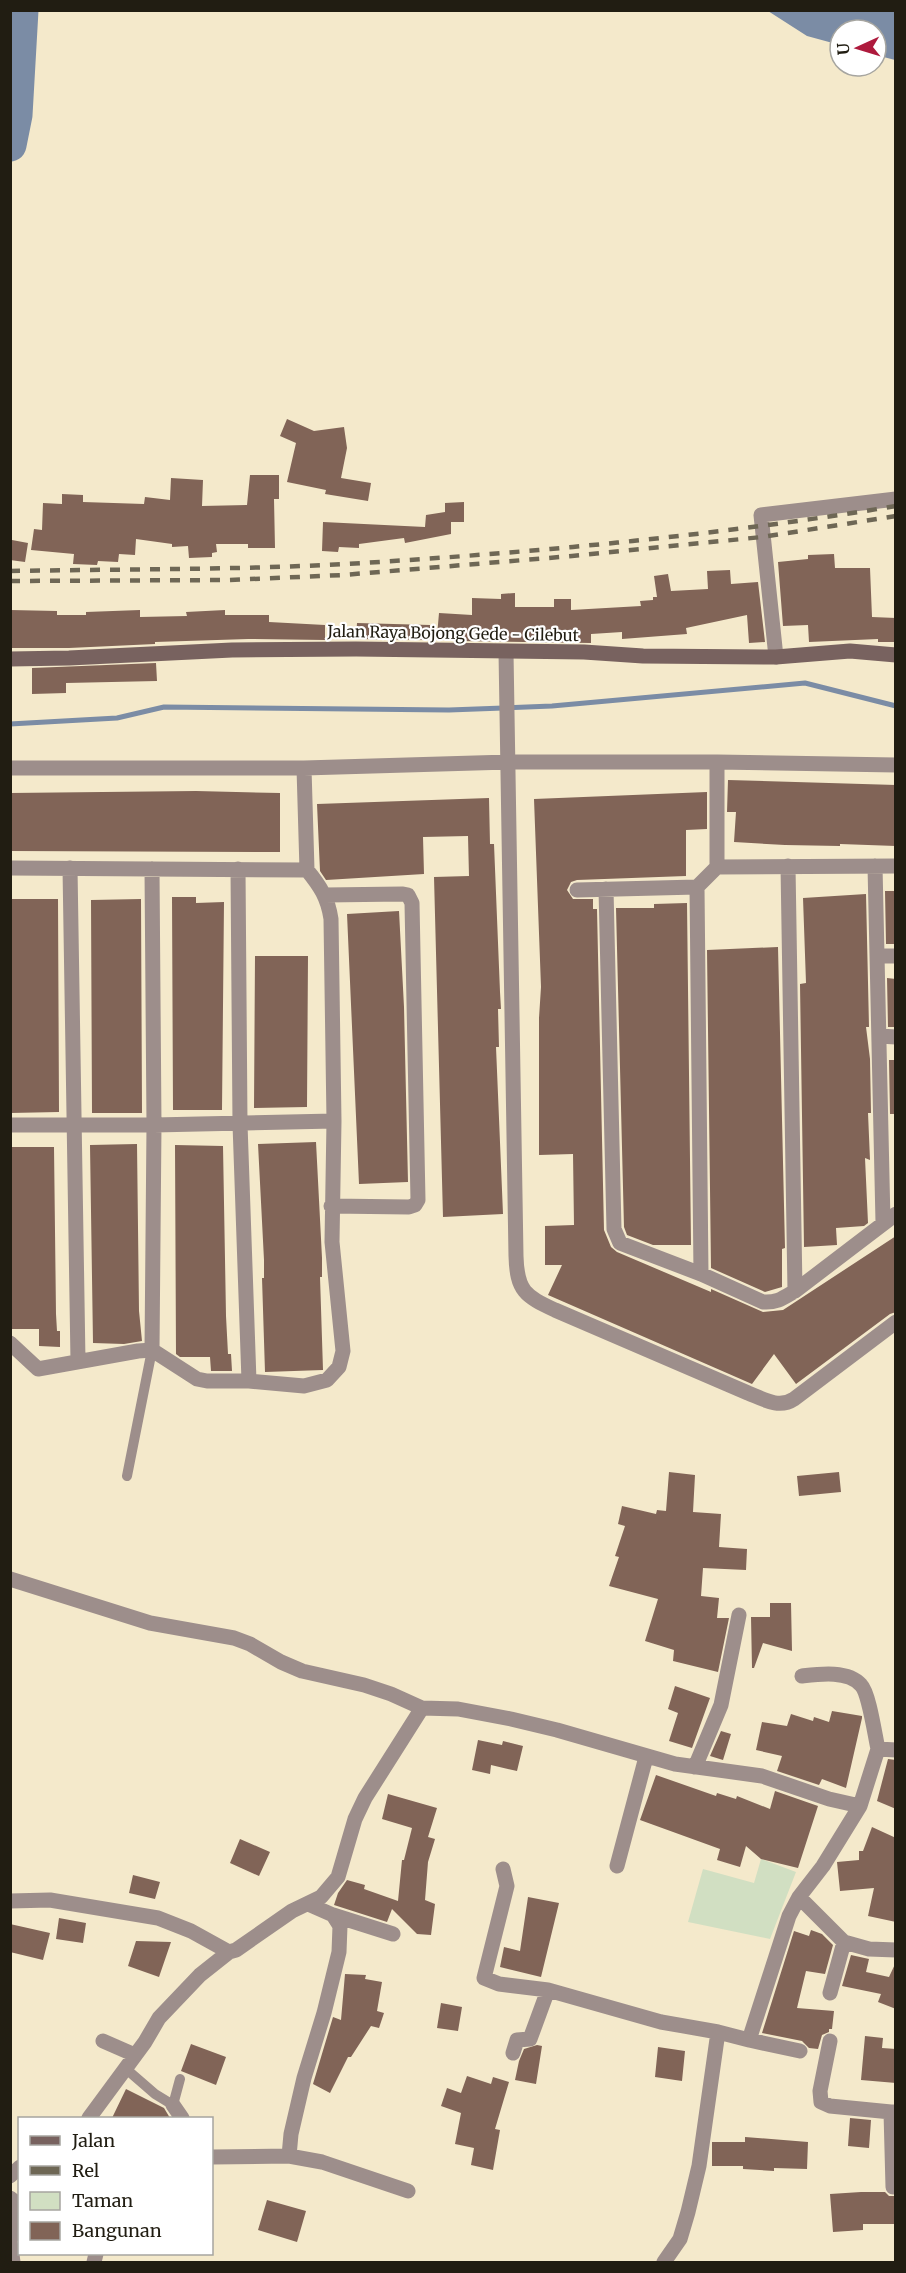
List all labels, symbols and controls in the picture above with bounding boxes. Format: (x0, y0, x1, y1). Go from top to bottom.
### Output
north arrow (828, 18, 888, 78)
text: U (833, 42, 853, 56)
street label: Jalan Raya Bojong Gede - Cilebut (326, 621, 580, 645)
legend (18, 2117, 213, 2255)
text: Jalan (71, 2129, 115, 2152)
text: Rel (72, 2159, 100, 2182)
text: Taman (72, 2189, 133, 2212)
text: Bangunan (72, 2219, 162, 2242)

